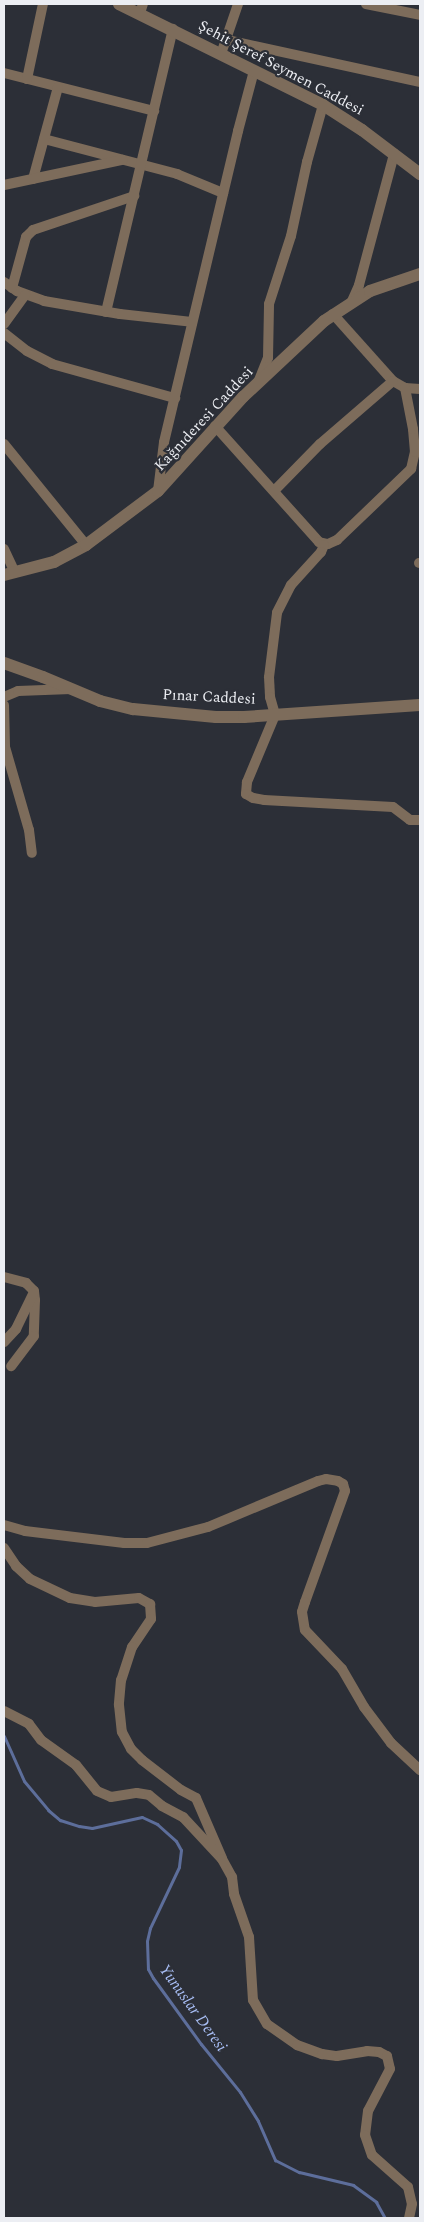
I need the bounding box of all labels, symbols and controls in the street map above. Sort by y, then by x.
street label: Şehit Şeref Seymen Caddesi [195,17,367,119]
street label: Kağnıderesi Caddesi [151,363,257,475]
street label: Pınar Caddesi [162,686,256,708]
water label: Yunuslar Deresi [155,1960,231,2056]

